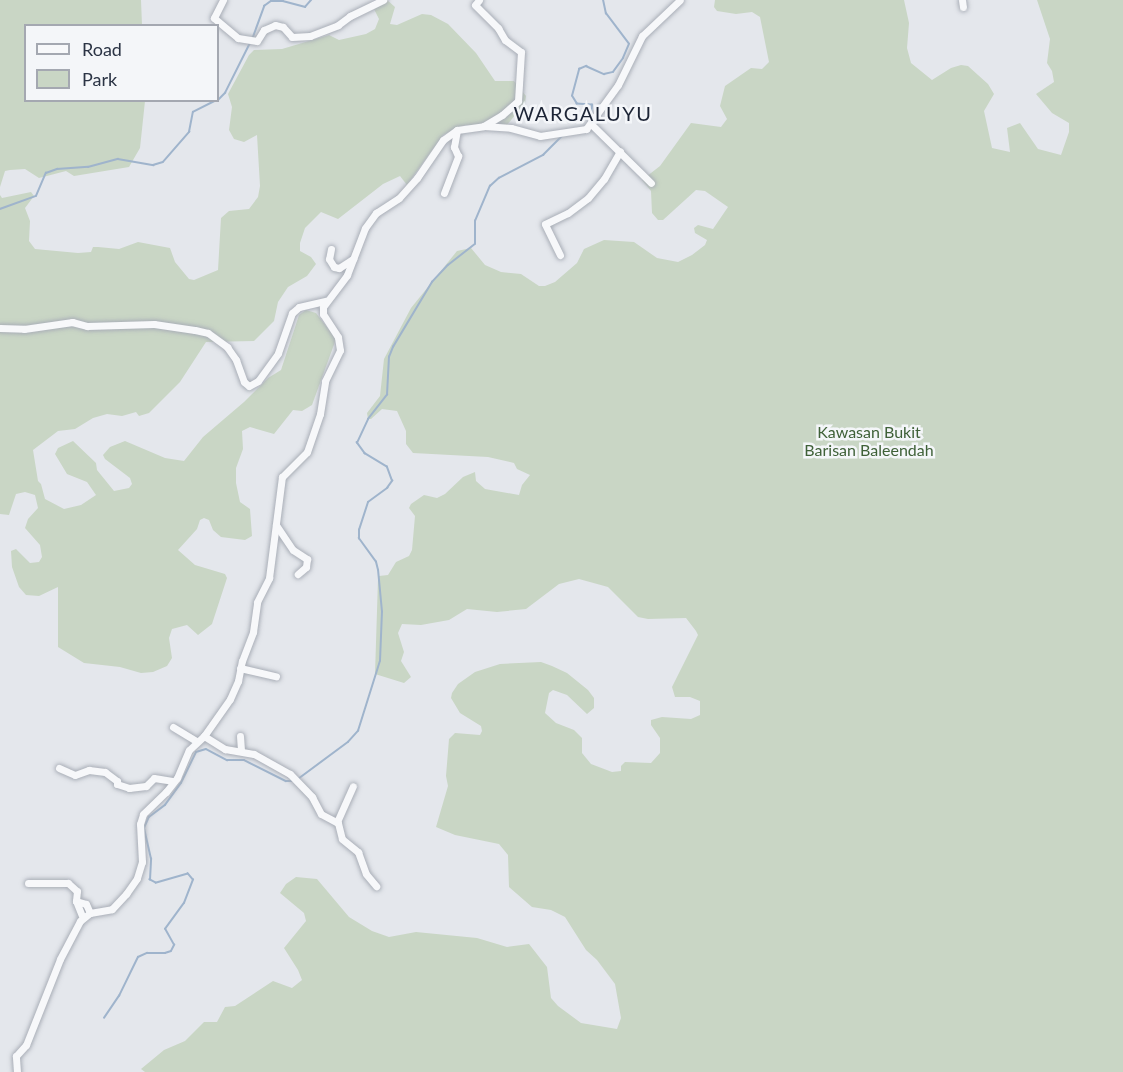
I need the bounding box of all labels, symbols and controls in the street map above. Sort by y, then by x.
legend [24,24,219,102]
text: Road [82,38,122,60]
text: Park [82,68,117,90]
district label: WARGALUYU [514,101,652,125]
park label: Kawasan Bukit Barisan Baleendah [804,422,934,460]

